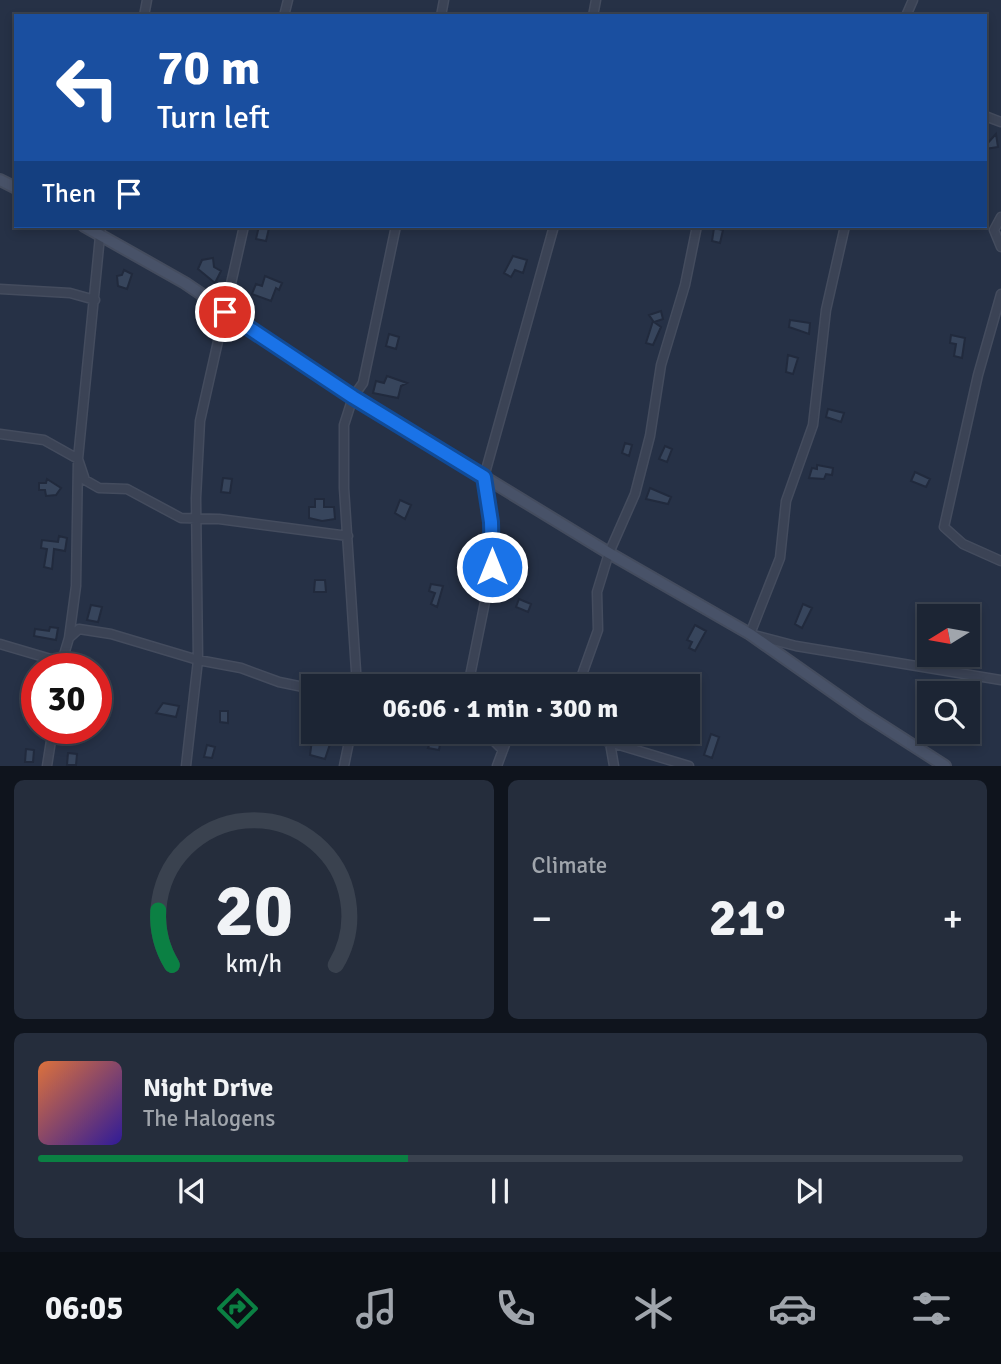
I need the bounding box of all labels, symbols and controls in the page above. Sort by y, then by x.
text: 70 m [157,38,260,98]
icon: left [42,42,133,133]
text: Turn left [157,98,270,137]
icon: arrive [110,175,148,213]
text: Then [42,178,96,210]
pin [195,282,255,342]
icon: arrive [206,293,244,331]
position arrow [455,530,529,604]
north arrow [917,604,980,667]
map controls [917,604,980,744]
speed limit sign: 30 [21,653,112,744]
button: search [917,681,980,744]
text: 06:06 · 1 min · 300 m [383,693,618,725]
text: Climate [532,851,607,880]
text: 20 [214,868,293,957]
text: 21° [709,886,786,950]
text: − [532,895,552,942]
text: + [942,895,963,942]
text: km/h [225,948,282,979]
text: Night Drive [143,1072,273,1104]
text: The Halogens [143,1104,275,1133]
icon: previous [173,1172,211,1210]
icon: pause [481,1172,519,1210]
icon: next [790,1172,828,1210]
icon: directions [213,1284,262,1333]
icon: music [352,1284,401,1333]
icon: phone [491,1284,540,1333]
icon: climate [629,1284,678,1333]
icon: car [768,1284,817,1333]
icon: filters [907,1284,956,1333]
text: 06:05 [45,1289,123,1328]

